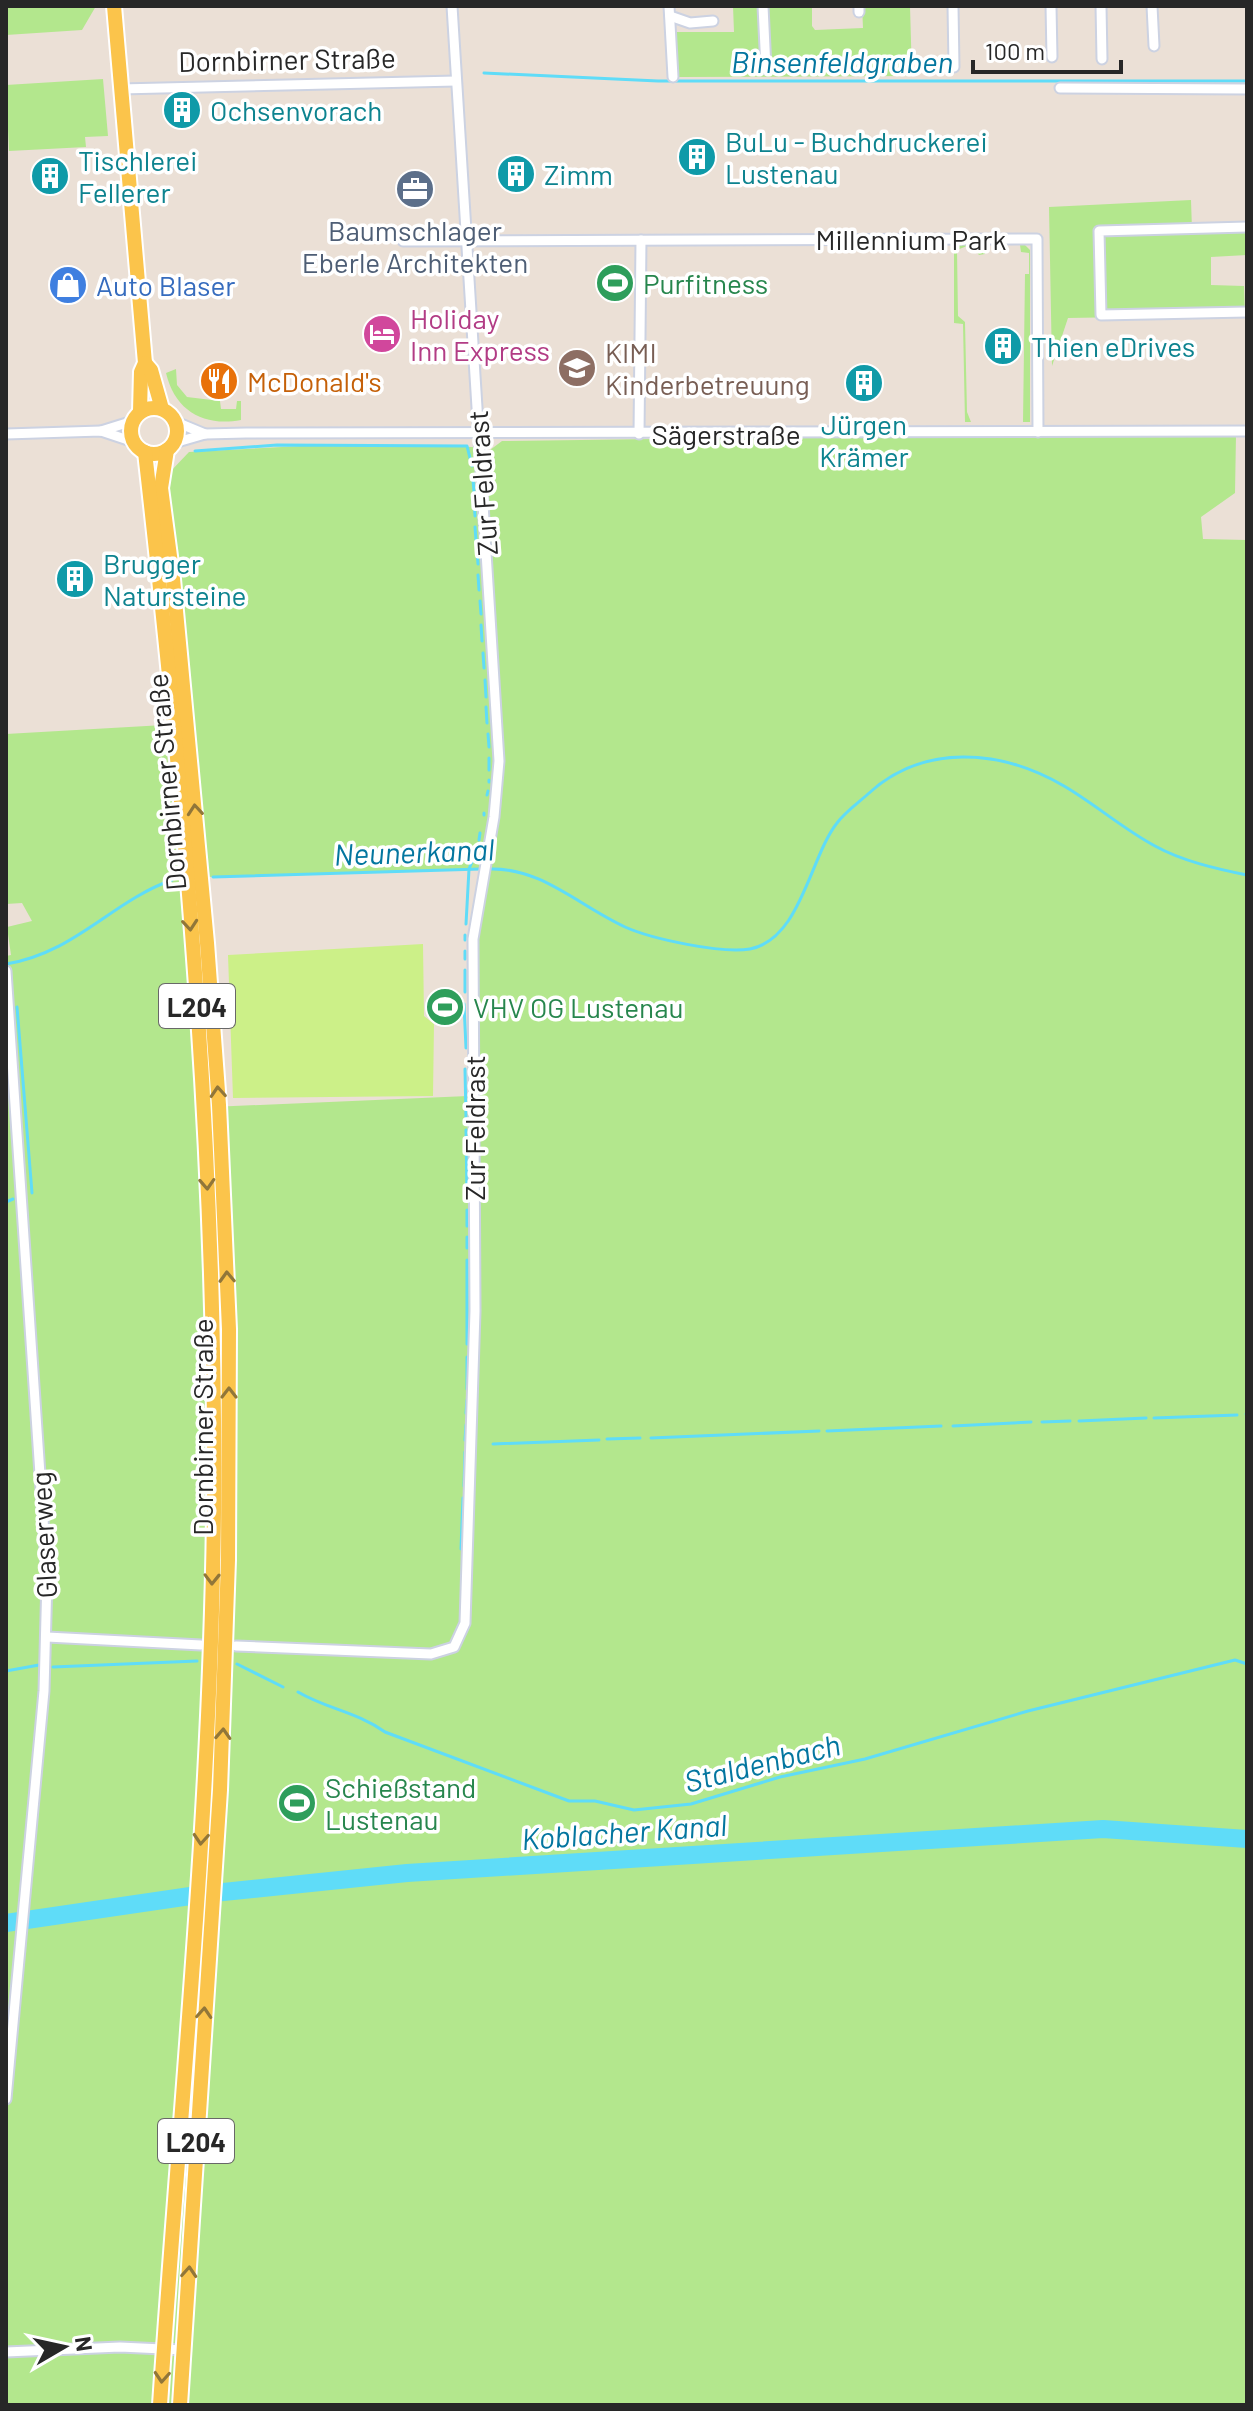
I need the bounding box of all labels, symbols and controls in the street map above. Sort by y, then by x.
scale bar [973,24,1121,74]
text: 100 m [985,36,1045,65]
street label: Dornbirner Straße [178,40,396,78]
water label: Binsenfeldgraben [731,43,953,79]
building icon: Ochsenvorach [161,89,203,131]
place label: Ochsenvorach [210,93,382,127]
place label: BuLu - Buchdruckerei Lustenau [725,124,988,190]
building icon: BuLu - Buchdruckerei Lustenau [676,136,718,178]
place label: Tischlerei Fellerer [78,143,197,209]
building icon: Zimm [495,153,537,195]
building icon: Tischlerei Fellerer [29,155,71,197]
place label: Zimm [544,157,613,191]
office icon: Baumschlager Eberle Architekten [394,168,436,210]
place label: Baumschlager Eberle Architekten [302,213,528,279]
street label: Millennium Park [815,222,1007,256]
sports icon: Purfitness [594,262,636,304]
shop icon: Auto Blaser [47,264,89,306]
place label: Purfitness [643,266,768,300]
place label: Auto Blaser [96,268,236,302]
place label: Holiday Inn Express [410,301,550,367]
hotel icon: Holiday Inn Express [361,313,403,355]
building icon: Thien eDrives [982,325,1024,367]
place label: Thien eDrives [1031,329,1195,363]
place label: KIMI Kinderbetreuung [605,335,810,401]
school or university icon: KIMI Kinderbetreuung [556,347,598,389]
restaurant icon: McDonald's [198,360,240,402]
building icon: Jürgen Krämer [843,362,885,404]
place label: McDonald's [247,364,382,398]
place label: Jürgen Krämer [819,407,909,473]
street label: Zur Feldrast [460,409,504,557]
street label: Sägerstraße [651,417,801,451]
place label: Brugger Natursteine [103,546,247,612]
building icon: Brugger Natursteine [54,558,96,600]
street label: Dornbirner Straße [140,672,192,892]
one-way arrow [187,803,204,816]
water label: Neunerkanal [333,830,495,872]
one-way arrow [181,919,198,932]
road number: L204 [159,984,235,1028]
sports icon: VHV OG Lustenau [424,986,466,1028]
place label: VHV OG Lustenau [473,990,684,1024]
street label: Zur Feldrast [457,1055,491,1201]
one-way arrow [210,1085,227,1098]
one-way arrow [199,1178,216,1191]
one-way arrow [218,1270,235,1283]
street label: Dornbirner Straße [185,1318,219,1536]
one-way arrow [220,1386,238,1399]
street label: Glaserweg [23,1471,63,1599]
one-way arrow [204,1573,221,1586]
water label: Staldenbach [680,1725,844,1799]
one-way arrow [214,1727,231,1740]
place label: Schießstand Lustenau [325,1770,476,1836]
sports icon: Schießstand Lustenau [276,1782,318,1824]
water label: Koblacher Kanal [520,1806,728,1856]
one-way arrow [193,1833,210,1846]
one-way arrow [195,2006,212,2019]
road number: L204 [158,2119,234,2163]
one-way arrow [181,2265,198,2278]
north arrow [24,2307,104,2387]
text: N [71,2334,99,2353]
one-way arrow [154,2371,171,2384]

